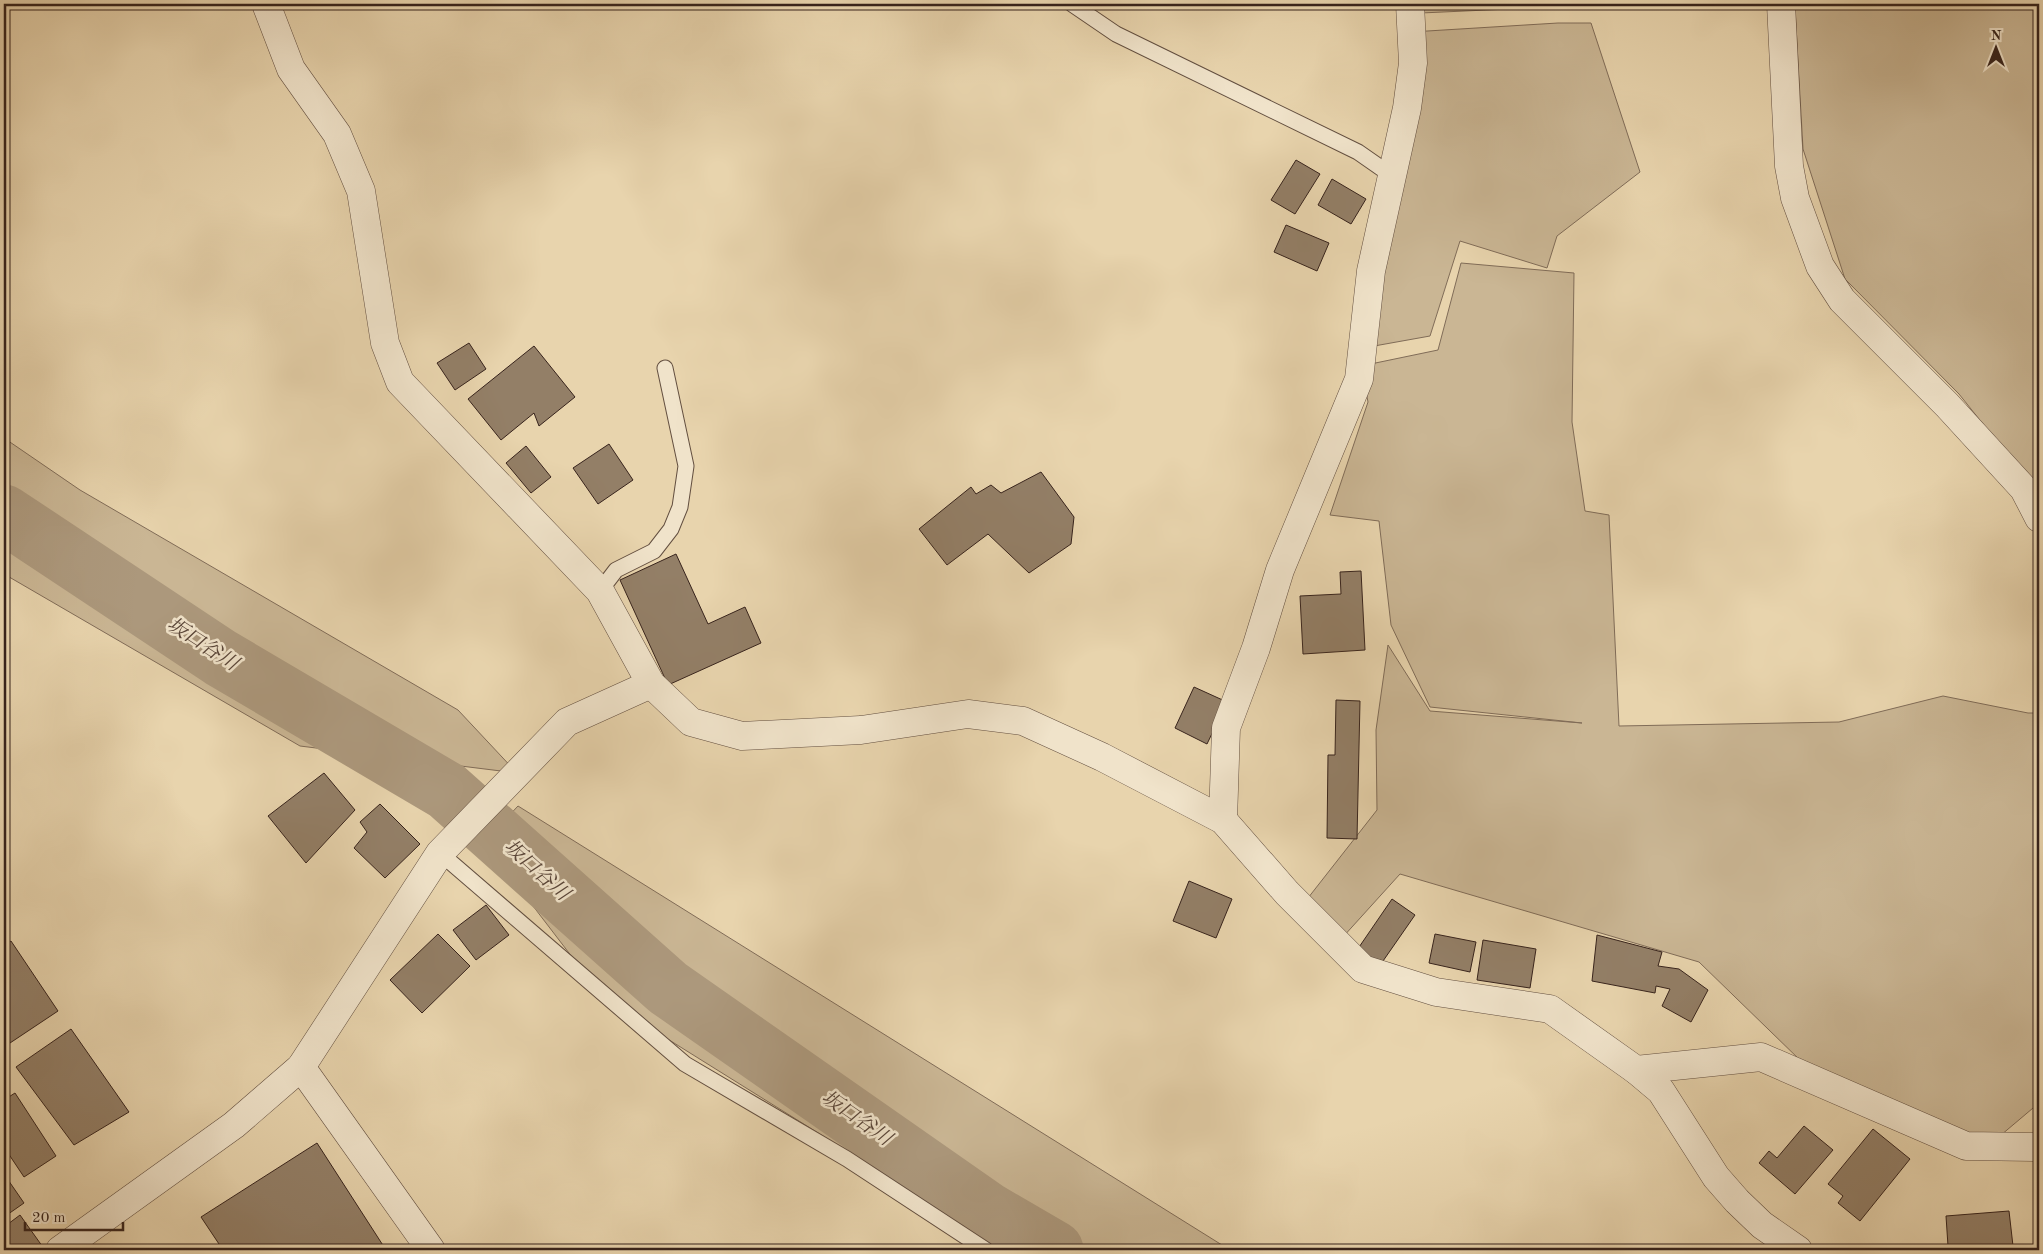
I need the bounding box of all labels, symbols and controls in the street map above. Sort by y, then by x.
north arrow [1970,22,2020,72]
text: N [1991,29,2002,43]
water label: 坂口谷川 [163,613,244,676]
water label: 坂口谷川 [500,835,575,907]
water label: 坂口谷川 [817,1086,897,1151]
scale bar [25,1199,122,1231]
text: 20 m [32,1211,66,1226]

